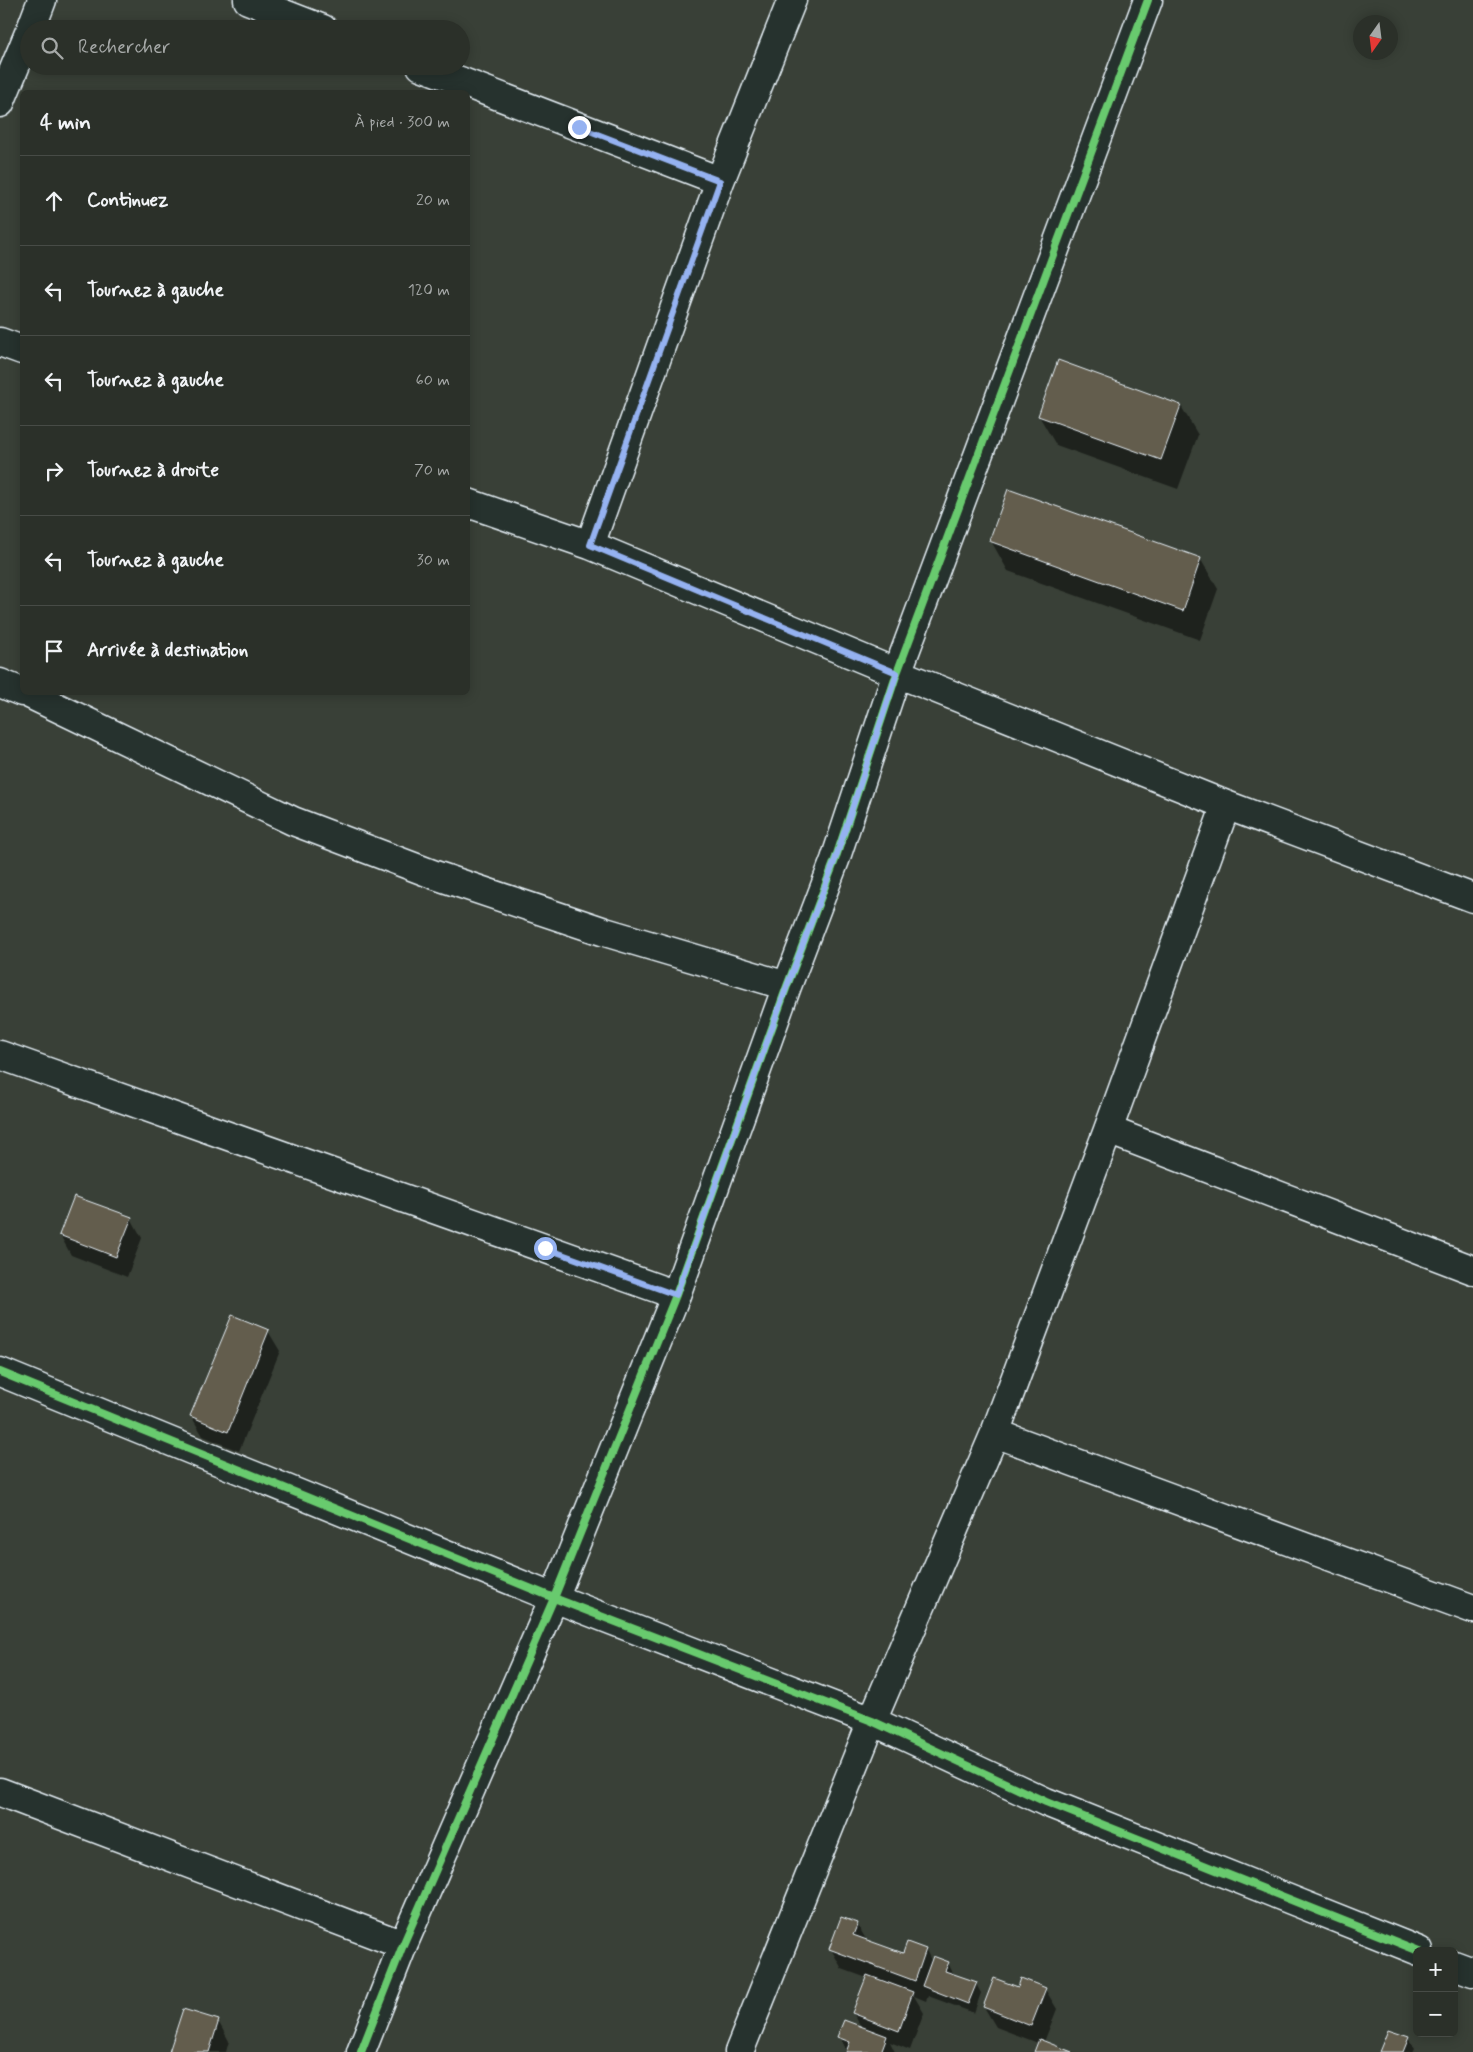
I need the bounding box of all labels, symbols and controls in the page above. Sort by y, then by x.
north arrow [1353,15,1398,60]
search box [20,20,470,75]
icon: search [38,34,66,62]
text: Rechercher [78,35,170,60]
text: 4 min [40,109,91,137]
text: À pied · 300 m [355,112,450,133]
route end [568,116,591,139]
icon: ahead [40,187,68,215]
text: Continuez [87,188,168,213]
text: 20 m [416,190,450,211]
icon: left [40,277,68,305]
text: Tournez à gauche [87,278,224,303]
text: 120 m [408,280,450,301]
icon: left [40,367,68,395]
text: Tournez à gauche [87,368,224,393]
text: 60 m [416,370,450,391]
icon: right [40,457,68,485]
text: Tournez à droite [87,458,219,483]
text: 70 m [414,460,450,481]
icon: left [40,547,68,575]
text: Tournez à gauche [87,548,224,573]
text: 30 m [417,550,450,571]
icon: arrive [40,637,68,665]
text: Arrivée à destination [87,638,248,663]
route start [534,1237,557,1260]
map controls [1413,1947,1458,2037]
button: + [1413,1947,1458,1992]
button: − [1413,1992,1458,2037]

